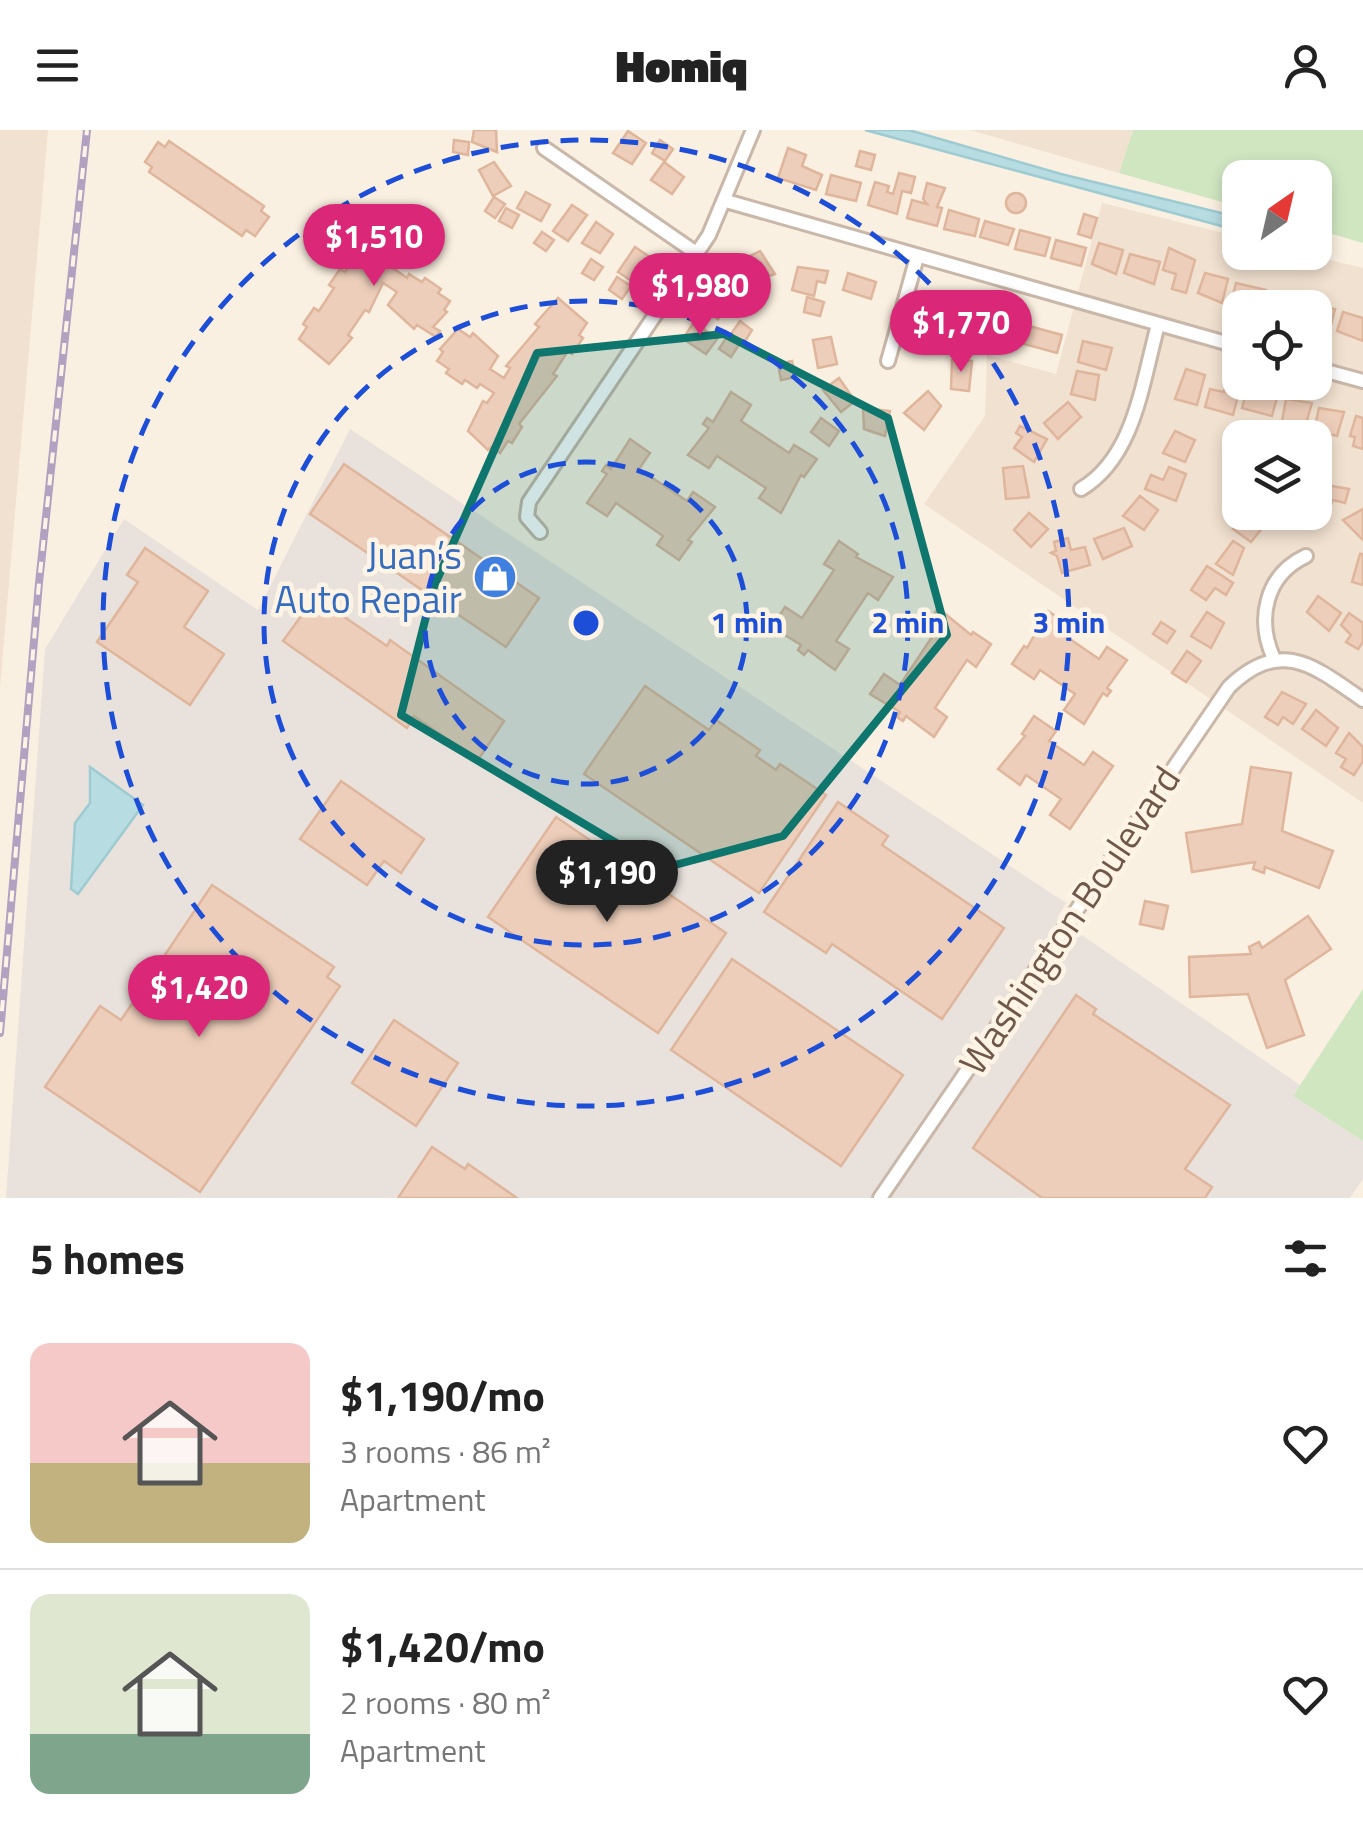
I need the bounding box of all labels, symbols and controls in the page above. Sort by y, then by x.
text: Homiq [616,31,747,99]
icon: menu [30,38,85,93]
icon: person [1278,38,1333,93]
north arrow [1222,160,1332,270]
map controls [1222,160,1332,530]
pin: $1,510 [293,204,455,289]
text: $1,510 [325,212,423,260]
pin: $1,980 [619,253,781,338]
text: $1,980 [651,261,749,309]
pin: $1,770 [880,290,1042,375]
button: locate [1222,290,1332,400]
text: $1,770 [912,298,1010,346]
button: layers [1222,420,1332,530]
place label: Juan’s Auto Repair [275,526,462,628]
shop icon: Juan’s Auto Repair [472,554,518,600]
text: 1 min [711,599,783,645]
text: 2 min [872,599,944,645]
text: 3 min [1033,599,1105,645]
centre of rings [568,605,604,641]
street label: Washington Boulevard [944,754,1194,1086]
pin: $1,190 [526,840,688,925]
text: $1,190 [558,848,656,896]
pin: $1,420 [118,955,280,1040]
text: $1,420 [150,963,248,1011]
text: 5 homes [30,1226,185,1290]
icon: filters [1278,1231,1333,1286]
text: $1,190/mo [340,1363,545,1427]
icon: home [110,1383,230,1503]
icon: heart [1278,1416,1333,1471]
text: 3 rooms · 86 m² [340,1427,551,1475]
text: Apartment [340,1475,486,1523]
text: $1,420/mo [340,1614,545,1678]
icon: home [110,1634,230,1754]
icon: heart [1278,1667,1333,1722]
text: 2 rooms · 80 m² [340,1678,551,1726]
text: Apartment [340,1726,486,1774]

